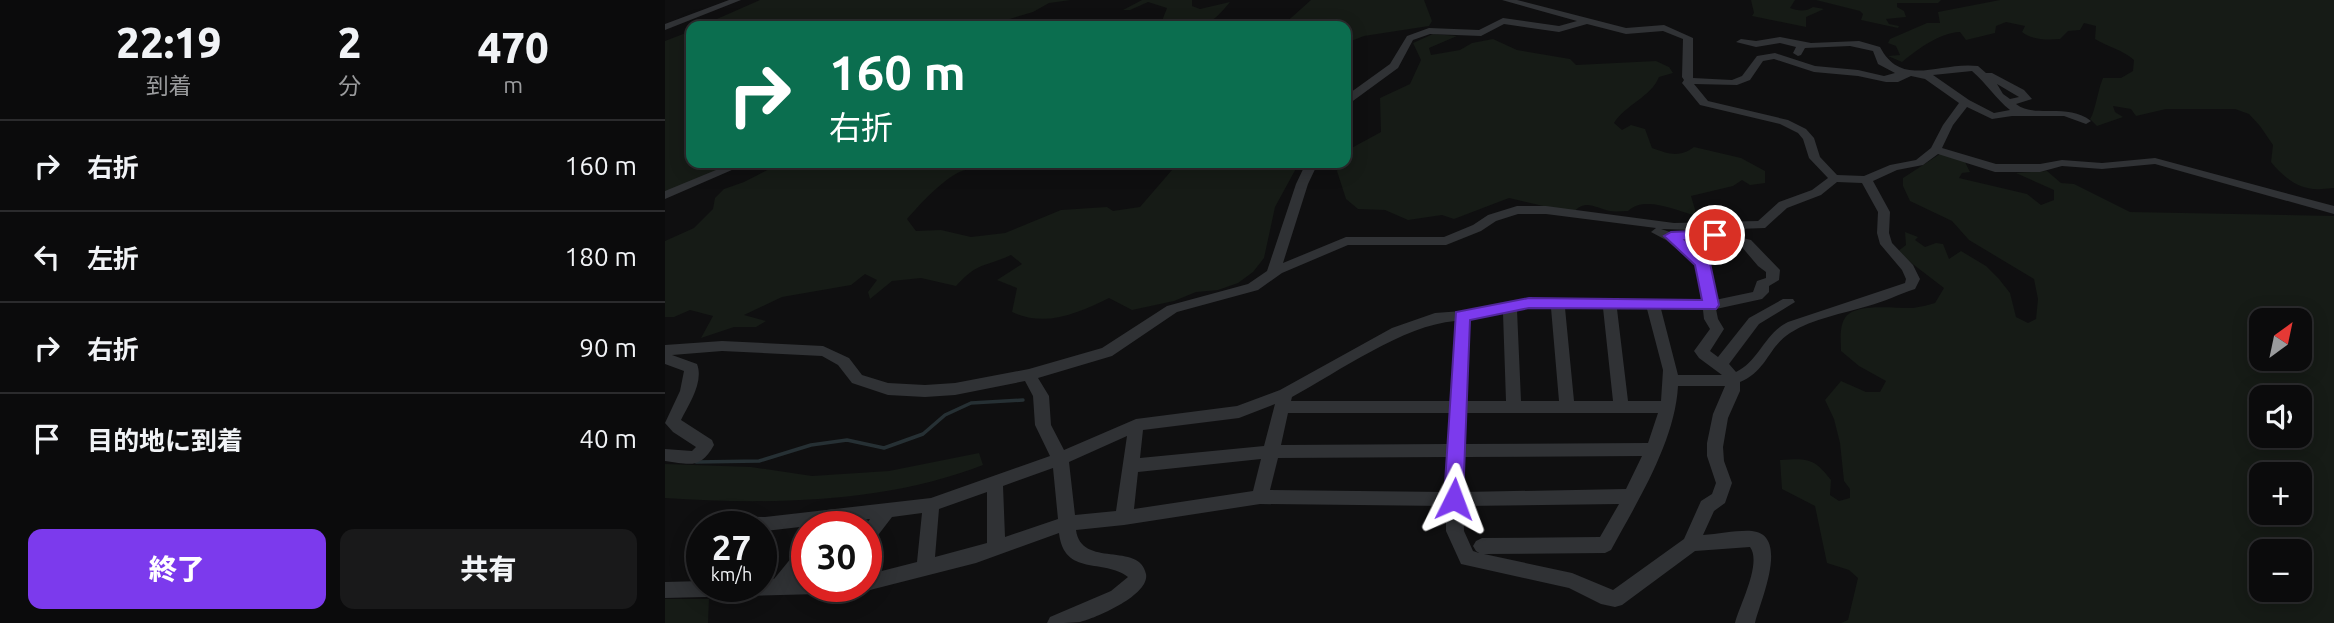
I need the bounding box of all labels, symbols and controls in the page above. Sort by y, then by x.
text: 22:19 [116,19,221,66]
text: 2 [338,19,361,66]
text: 470 [478,24,549,71]
text: 160 m [829,44,966,99]
icon: right [714,49,805,140]
text: m [503,72,523,97]
text: 到着 [146,73,192,98]
text: 分 [338,73,361,98]
text: 右折 [829,109,893,145]
icon: right [28,147,66,185]
text: 160 m [565,151,637,180]
text: 右折 [87,153,139,182]
pin [1685,205,1745,265]
icon: arrive [1696,216,1734,254]
icon: left [28,238,66,276]
text: 180 m [565,242,637,271]
text: 左折 [87,244,139,273]
north arrow [2249,308,2312,371]
map controls [2249,308,2312,602]
icon: right [28,329,66,367]
text: 90 m [579,333,637,362]
text: 右折 [87,335,139,364]
button: sound [2249,385,2312,448]
icon: arrive [28,420,66,458]
text: 40 m [579,424,637,453]
text: 目的地に到着 [87,426,243,455]
position arrow [1417,462,1491,536]
button: + [2249,462,2312,525]
speed limit sign: 30 [791,511,882,602]
text: 27 [712,527,751,567]
button: 終了 [28,529,326,609]
button: 共有 [340,529,637,609]
button: − [2249,539,2312,602]
text: km/h [711,564,752,584]

